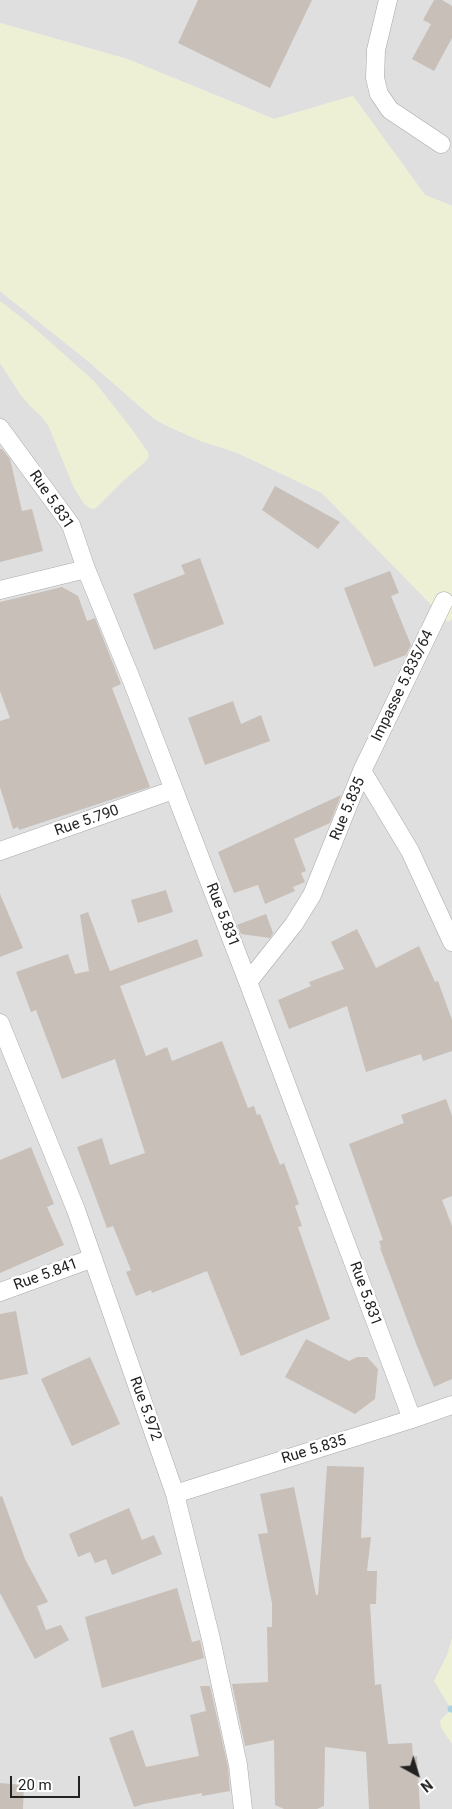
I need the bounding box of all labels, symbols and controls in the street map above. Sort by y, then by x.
street label: Rue 5.831 [25,467,77,533]
street label: Impasse 5.835/64 [368,627,438,745]
street label: Rue 5.835 [327,775,369,843]
street label: Rue 5.790 [52,802,122,840]
street label: Rue 5.831 [202,881,242,949]
street label: Rue 5.841 [12,1255,80,1295]
street label: Rue 5.831 [345,1260,385,1328]
street label: Rue 5.972 [125,1375,165,1443]
street label: Rue 5.835 [279,1432,349,1468]
north arrow [392,1749,442,1799]
scale bar [12,1766,82,1798]
text: 20 m [18,1776,52,1794]
text: N [418,1776,435,1795]

